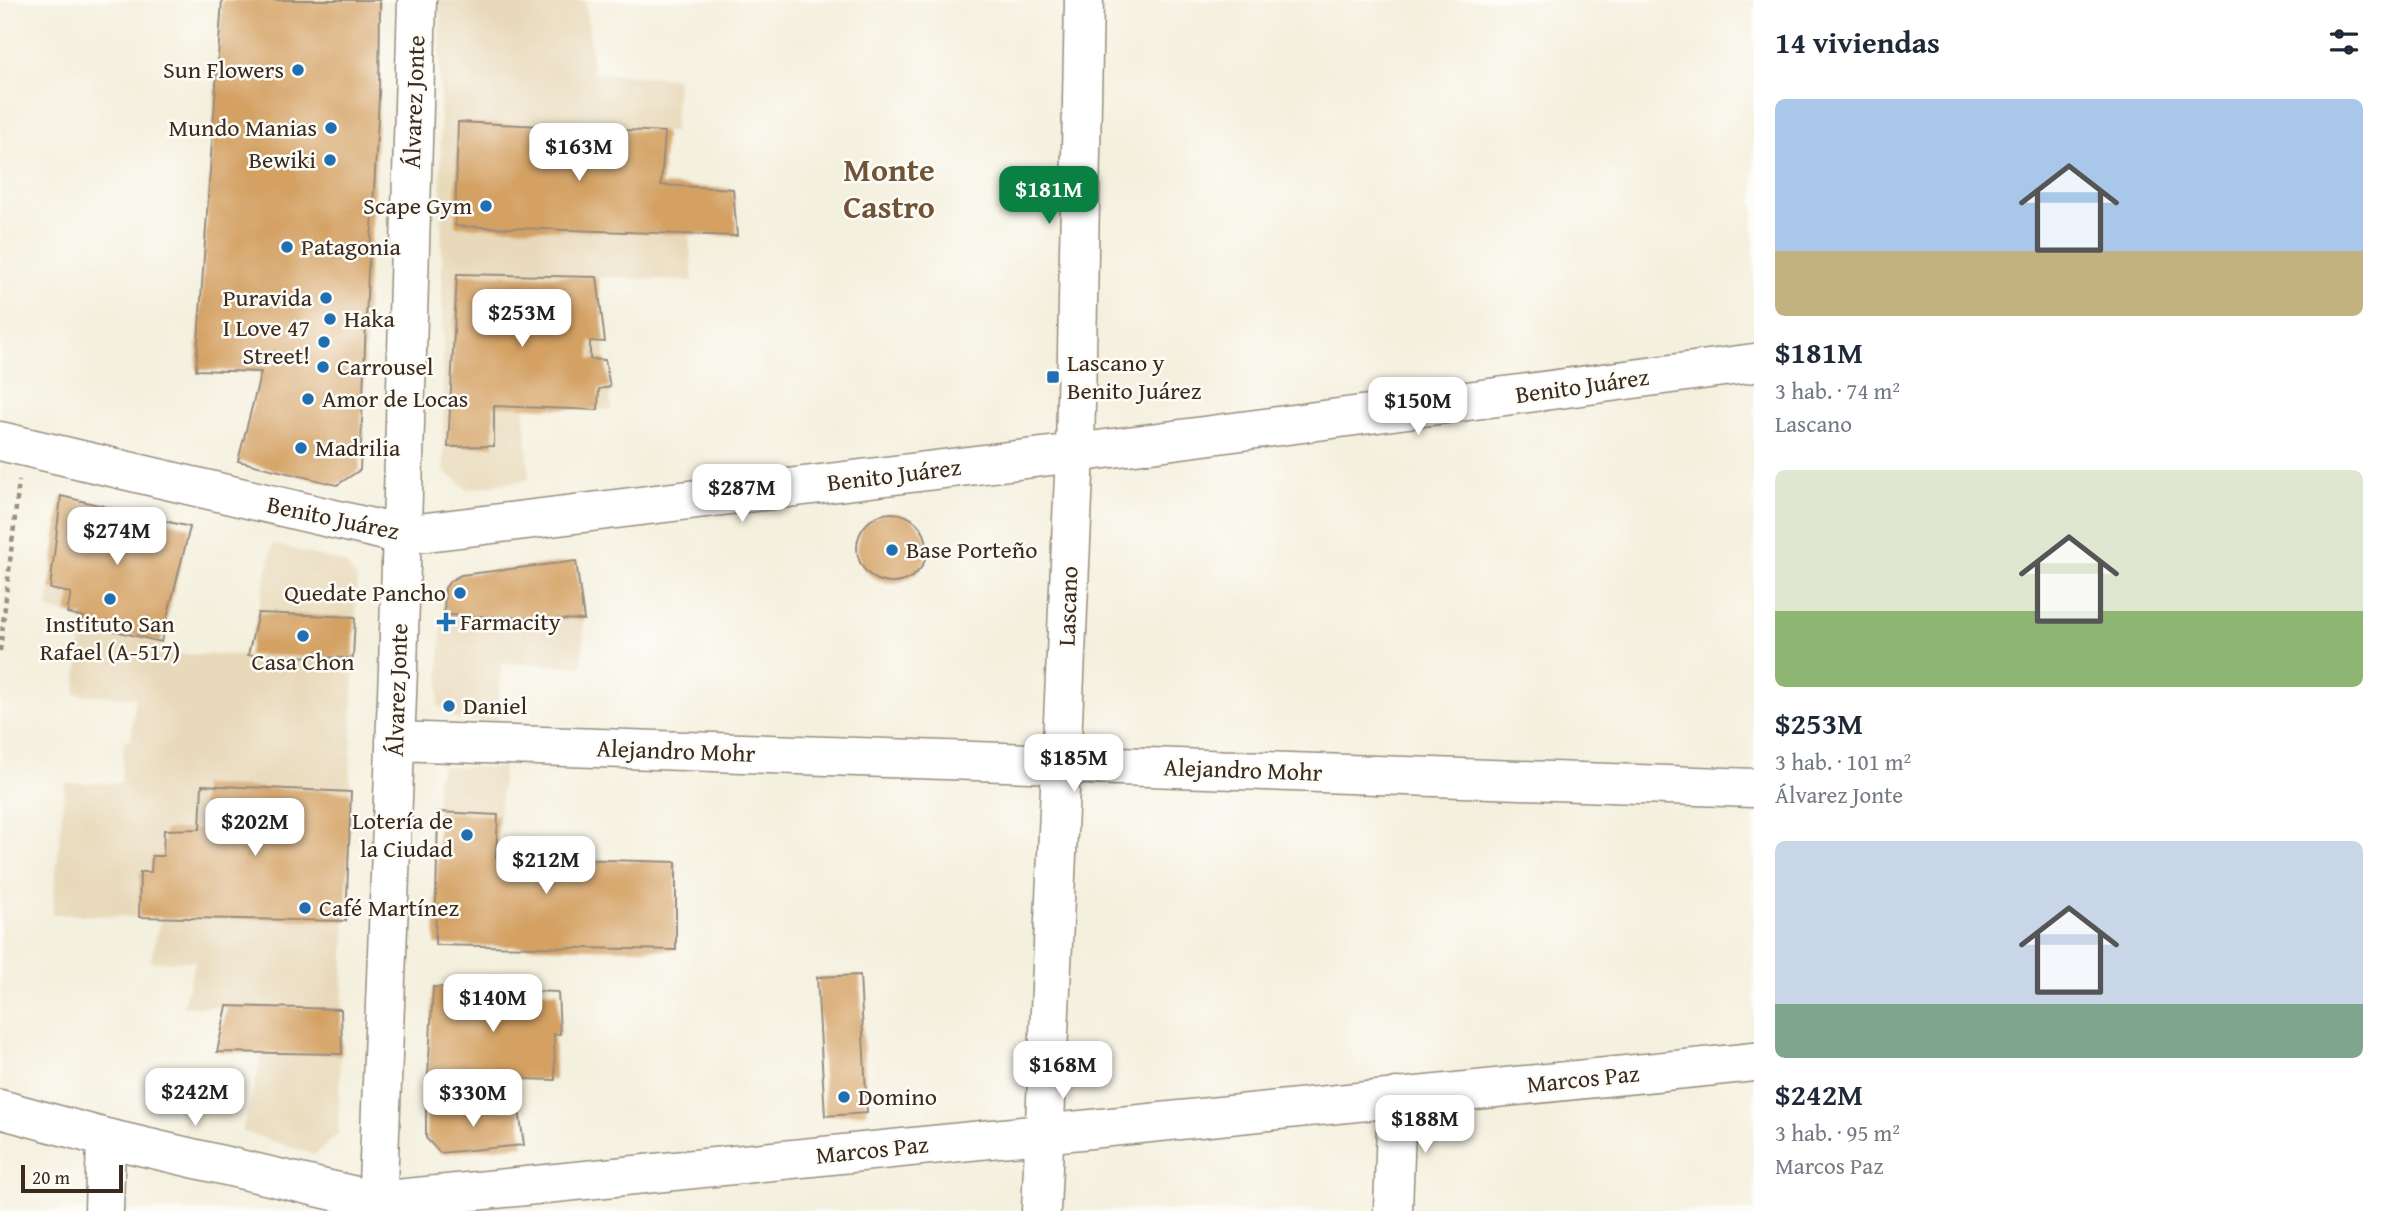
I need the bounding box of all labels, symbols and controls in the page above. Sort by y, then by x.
text: 14 viviendas [1775,20,1940,64]
icon: filters [2325,23,2363,61]
street label: Álvarez Jonte [394,35,433,169]
place label: Sun Flowers [163,52,284,87]
marker: Sun Flowers [290,62,306,78]
place label: Mundo Manias [168,110,317,145]
marker: Mundo Manias [323,120,339,136]
pin: $163M [530,124,628,183]
text: $163M [545,129,613,162]
place label: Bewiki [248,142,316,177]
icon: home [2006,145,2132,271]
district label: Monte Castro [843,146,935,230]
marker: Bewiki [322,152,338,168]
pin: $181M [1000,166,1098,226]
text: $181M [1015,172,1083,205]
place label: Scape Gym [363,188,472,223]
marker: Scape Gym [478,198,494,214]
place label: Patagonia [301,229,401,264]
marker: Patagonia [279,239,295,255]
place label: Puravida [223,280,313,315]
marker: Puravida [318,290,334,306]
pin: $253M [473,290,571,349]
text: $253M [488,295,556,328]
place label: Haka [344,301,395,336]
place label: I Love 47 Street! [223,310,310,373]
marker: Haka [322,311,338,327]
text: $181M [1775,330,1863,374]
marker: I Love 47 Street! [316,334,332,350]
place label: Lascano y Benito Juárez [1067,345,1201,408]
place label: Carrousel [337,349,434,384]
marker: Carrousel [315,359,331,375]
street label: Benito Juárez [1513,359,1651,412]
marker: Lascano y Benito Juárez [1045,369,1061,385]
text: 3 hab. · 74 m² [1775,374,1900,407]
pin: $150M [1369,378,1467,437]
place label: Amor de Locas [322,381,468,416]
text: $150M [1384,383,1452,416]
marker: Amor de Locas [300,391,316,407]
text: Lascano [1775,407,1852,440]
place label: Madrilia [315,430,401,465]
marker: Madrilia [293,440,309,456]
street label: Benito Juárez [825,449,963,500]
pin: $287M [693,464,791,524]
text: $287M [708,470,776,503]
street label: Benito Juárez [264,486,402,549]
pin: $274M [68,508,166,567]
text: $274M [83,513,151,546]
icon: home [2006,516,2132,642]
place label: Base Porteño [906,532,1038,567]
marker: Base Porteño [884,542,900,558]
street label: Lascano [1049,565,1086,647]
place label: Quedate Pancho [284,575,446,610]
marker: Quedate Pancho [452,585,468,601]
marker: Instituto San Rafael (A-517) [102,591,118,607]
place label: Farmacity [460,604,561,639]
place label: Instituto San Rafael (A-517) [40,606,180,669]
marker: Farmacity [438,614,454,630]
street label: Álvarez Jonte [377,623,416,757]
marker: Casa Chon [295,628,311,644]
place label: Casa Chon [252,644,355,679]
place label: Daniel [463,688,527,723]
marker: Daniel [441,698,457,714]
text: $253M [1775,701,1863,745]
street label: Alejandro Mohr [596,730,756,771]
pin: $185M [1025,734,1123,794]
text: $185M [1040,740,1108,773]
text: 3 hab. · 101 m² [1775,745,1911,778]
street label: Alejandro Mohr [1163,749,1323,790]
text: Álvarez Jonte [1775,778,1903,811]
pin: $202M [206,798,304,858]
place label: Lotería de la Ciudad [352,803,453,866]
text: $202M [221,804,289,837]
marker: Lotería de la Ciudad [459,827,475,843]
pin: $212M [497,836,595,896]
text: $212M [512,842,580,875]
icon: home [2006,887,2132,1013]
place label: Café Martínez [319,890,459,925]
marker: Café Martínez [297,900,313,916]
pin: $140M [444,974,542,1034]
text: $140M [459,980,527,1013]
pin: $168M [1014,1042,1112,1101]
text: $168M [1029,1047,1097,1080]
street label: Marcos Paz [1525,1055,1641,1102]
pin: $242M [146,1068,244,1128]
pin: $330M [424,1070,522,1129]
text: $242M [1775,1072,1863,1116]
text: $242M [161,1074,229,1107]
text: $330M [439,1075,507,1108]
place label: Domino [858,1079,937,1114]
marker: Domino [836,1089,852,1105]
pin: $188M [1376,1096,1474,1155]
text: $188M [1391,1101,1459,1134]
text: 3 hab. · 95 m² [1775,1116,1900,1149]
street label: Marcos Paz [814,1126,930,1173]
text: Marcos Paz [1775,1149,1883,1182]
scale bar [21,1162,122,1194]
text: 20 m [32,1163,70,1191]

